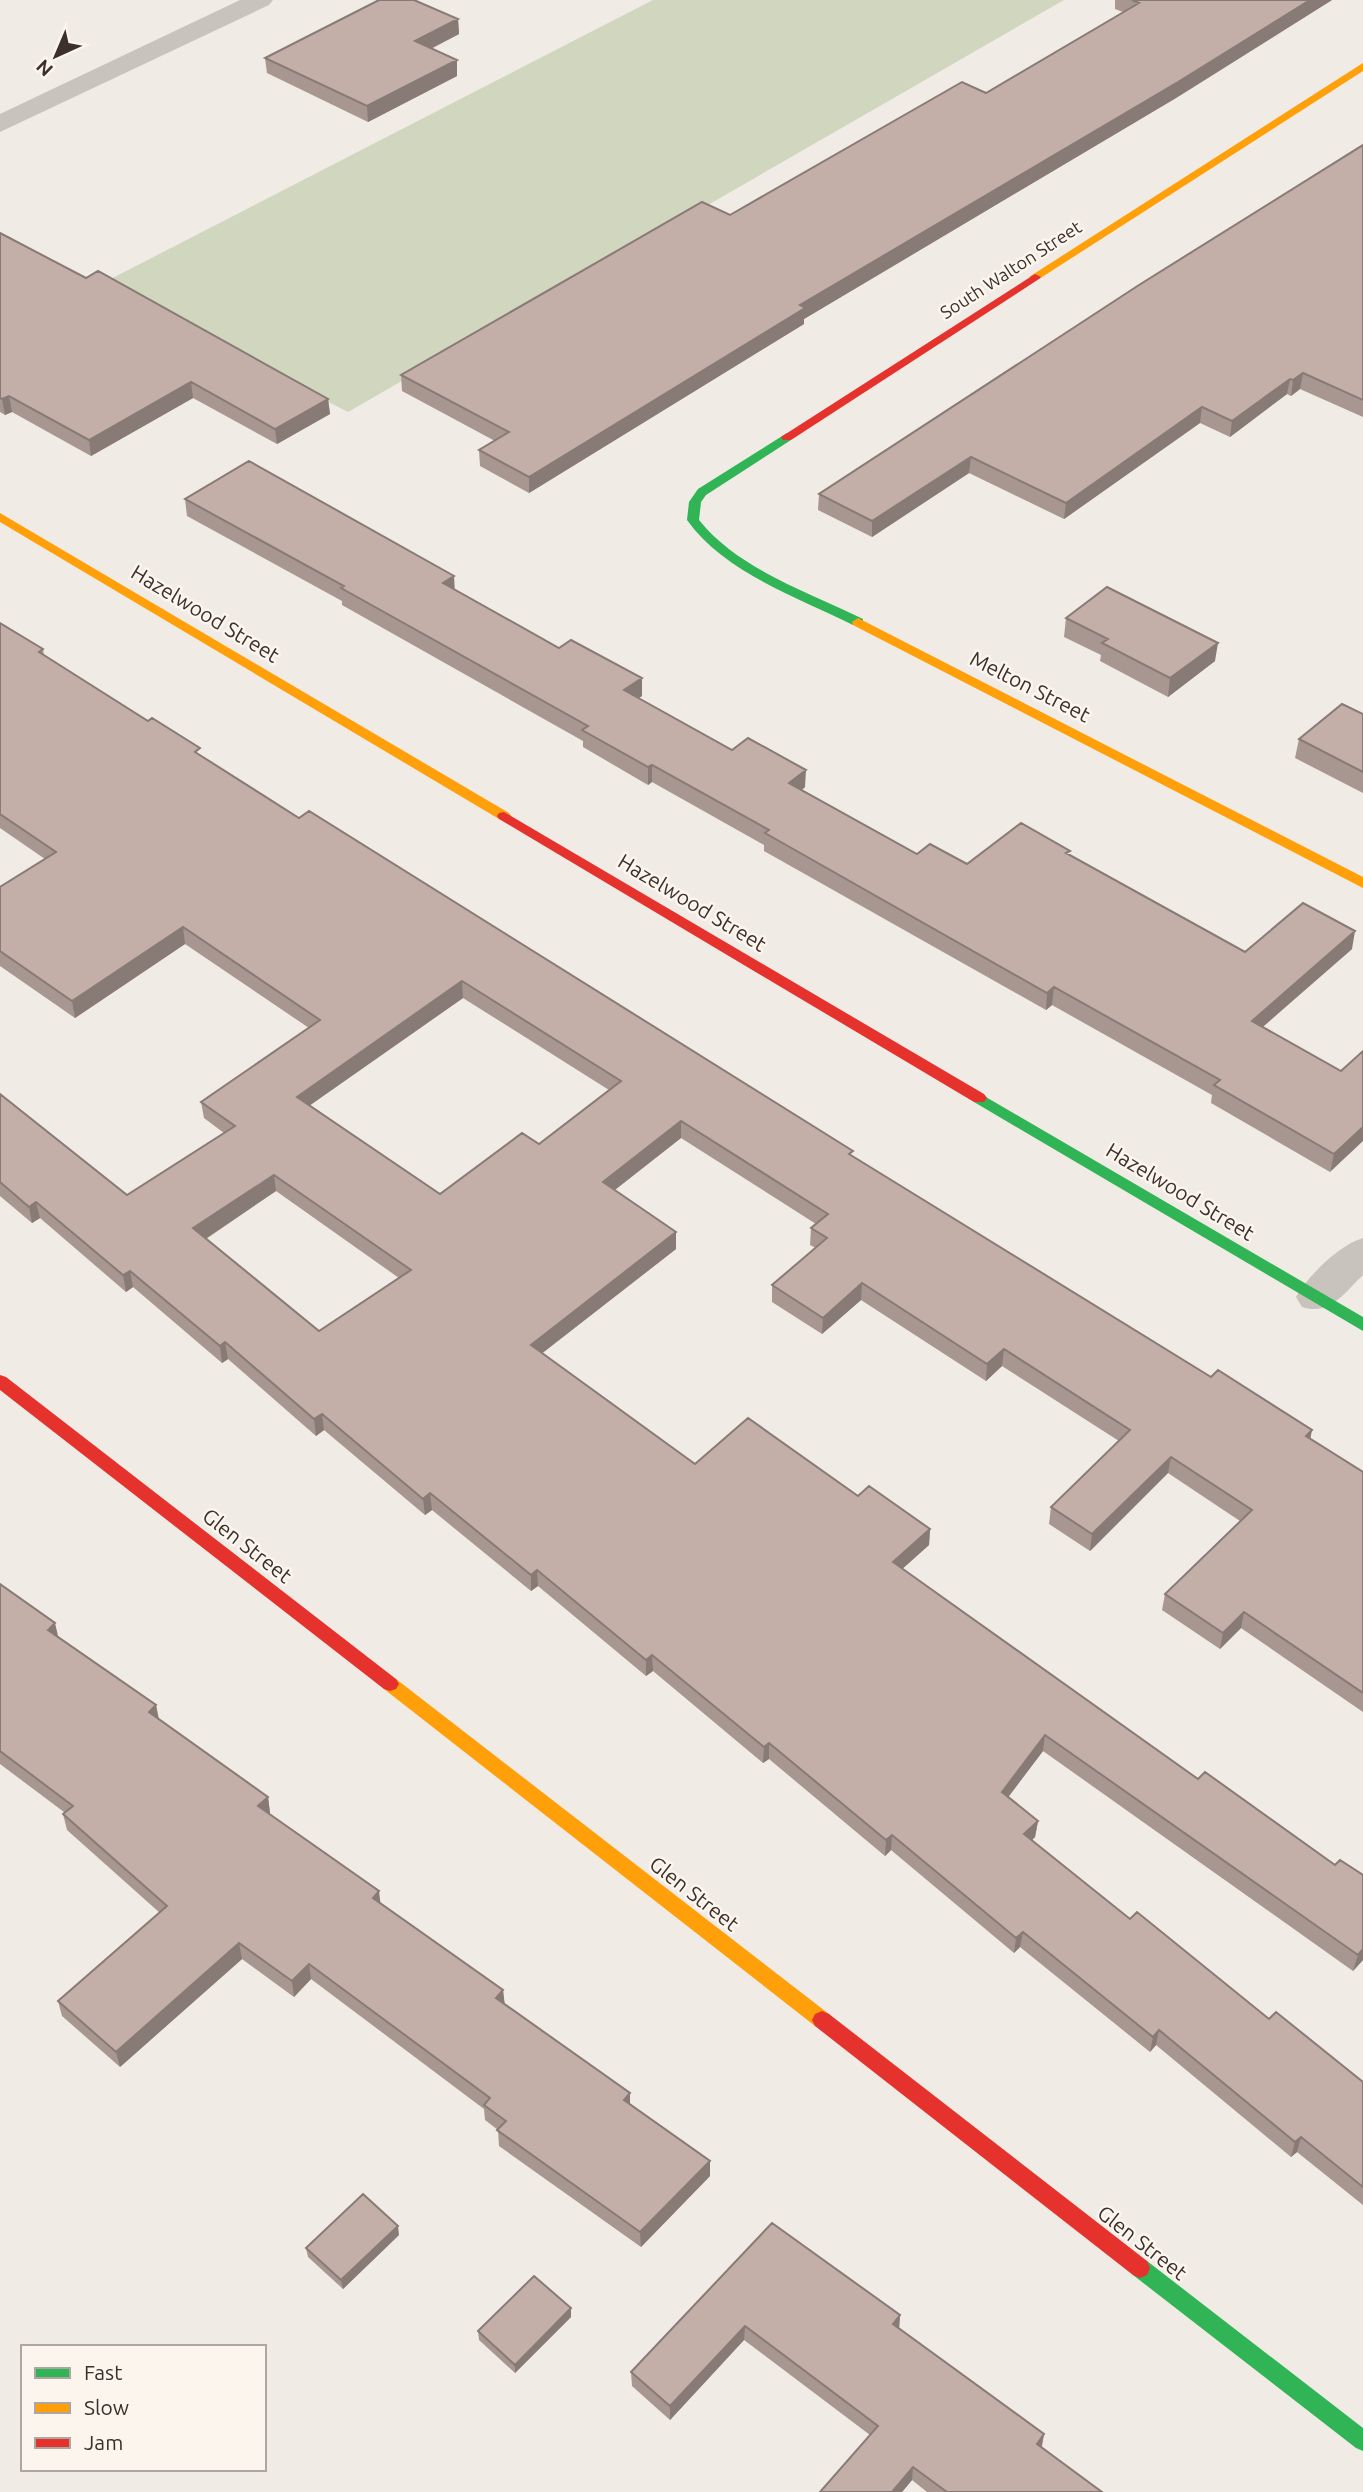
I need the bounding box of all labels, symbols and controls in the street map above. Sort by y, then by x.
north arrow [21,21,91,91]
text: N [31,55,57,81]
street label: South Walton Street [936,216,1085,322]
street label: Hazelwood Street [127,559,284,667]
street label: Melton Street [967,646,1094,727]
street label: Hazelwood Street [614,848,771,956]
street label: Hazelwood Street [1102,1137,1259,1245]
street label: Glen Street [198,1503,297,1587]
street label: Glen Street [645,1851,744,1935]
street label: Glen Street [1093,2200,1192,2284]
legend [21,2345,266,2471]
text: Fast [84,2360,122,2384]
text: Slow [84,2395,129,2419]
text: Jam [84,2430,123,2454]

